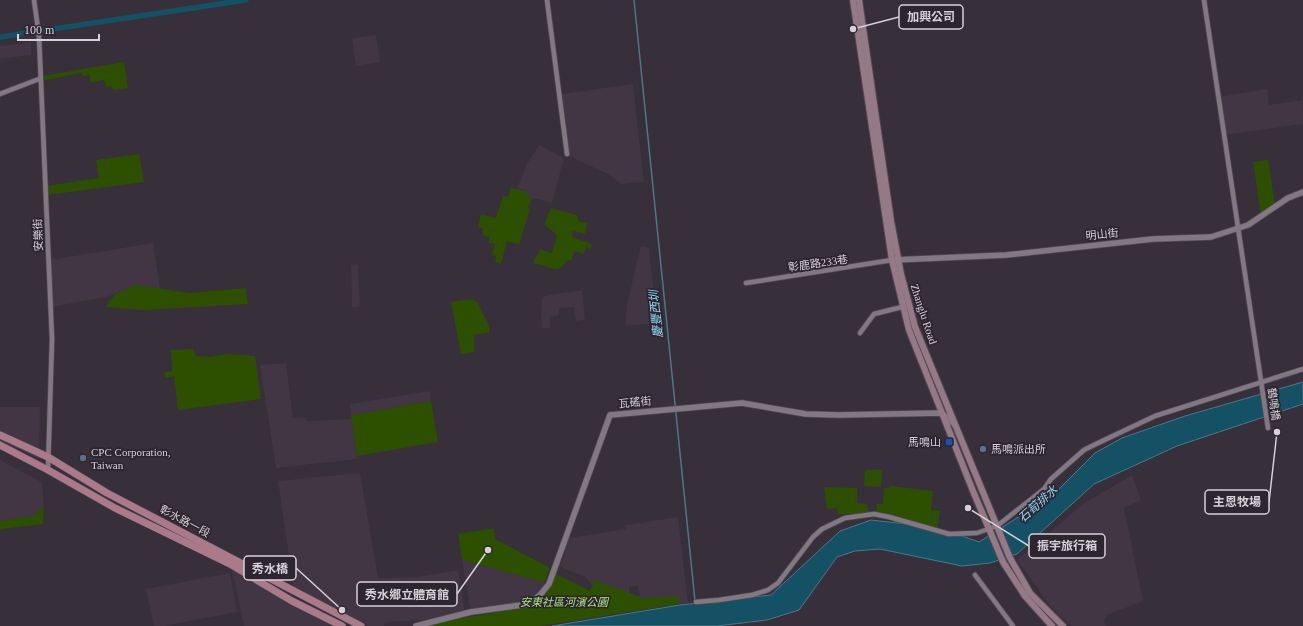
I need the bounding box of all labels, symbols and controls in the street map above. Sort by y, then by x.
callout: 加興公司 [899,5,963,29]
text: 加興公司 [907,10,955,24]
scale bar [18,16,99,42]
text: 100 m [24,23,55,37]
street label: 安樂街 [31,218,45,252]
street label: 明山街 [1085,226,1119,242]
street label: 彰鹿路233巷 [787,253,849,273]
street label: Zhanglu Road [909,282,940,346]
water label: 慶豐西圳 [646,287,665,339]
street label: 鶴鳴橋 [1266,387,1282,421]
street label: 瓦磘街 [618,394,652,410]
place label: 馬鳴山 [908,436,941,448]
marker: 馬鳴山 [944,437,954,447]
place label: 馬鳴派出所 [991,443,1046,455]
marker: 馬鳴派出所 [978,444,988,454]
place label: CPC Corporation, Taiwan [91,446,171,471]
marker: CPC Corporation, Taiwan [78,453,88,463]
water label: 石筍排水 [1015,482,1061,525]
callout: 主恩牧場 [1205,490,1269,514]
text: 主恩牧場 [1213,495,1261,509]
street label: 彰水路一段 [158,503,212,539]
callout: 振宇旅行箱 [1029,534,1105,558]
text: 振宇旅行箱 [1037,539,1097,553]
callout: 秀水橋 [244,556,296,580]
text: 秀水橋 [252,562,289,576]
callout: 秀水鄉立體育館 [357,582,457,606]
text: 秀水鄉立體育館 [365,588,449,602]
park label: 安東社區河濱公園 [520,596,610,608]

